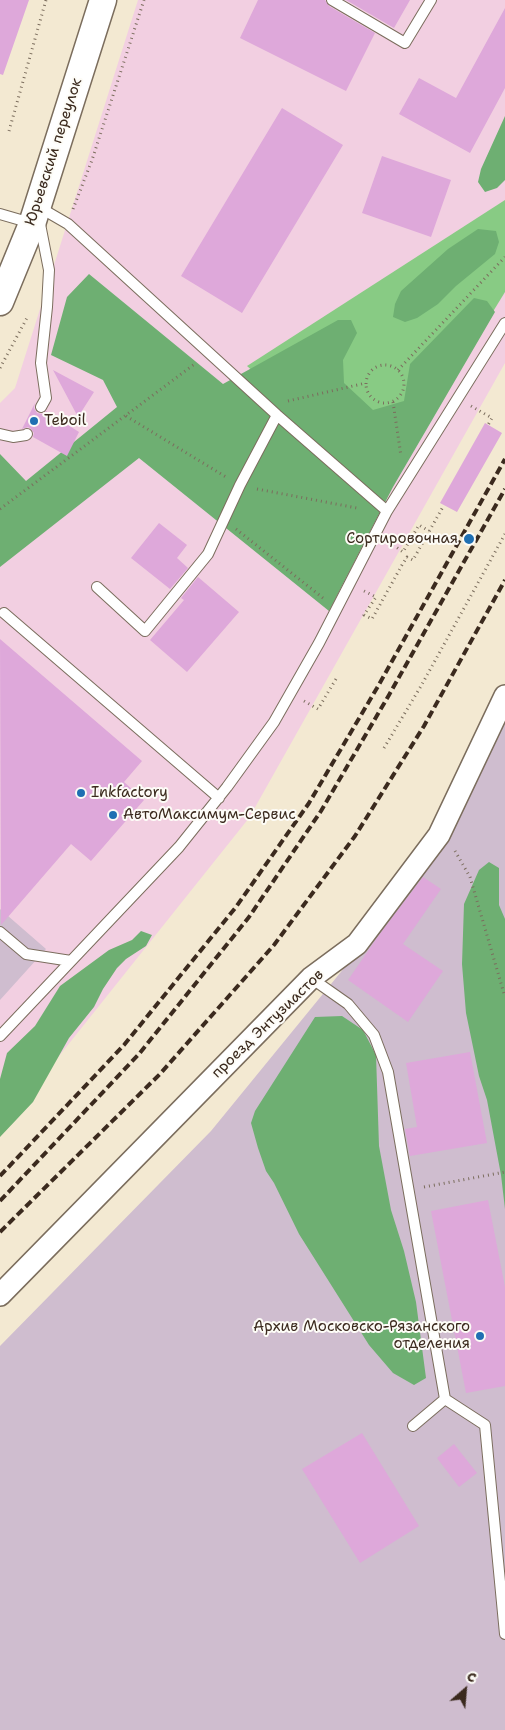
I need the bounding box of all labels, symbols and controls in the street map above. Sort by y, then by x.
street label: Юрьевский переулок [22,76,86,228]
place label: Teboil [44,412,86,430]
marker: Teboil [28,415,40,427]
place label: Сортировочная [346,530,458,548]
marker: Сортировочная [462,532,476,546]
place label: Inkfactory [91,784,168,802]
marker: Inkfactory [75,787,87,799]
place label: АвтоМаксимум-Сервиc [123,806,296,824]
marker: АвтоМаксимум-Сервиc [107,809,119,821]
street label: проезд Энтузиастов [208,966,328,1082]
place label: Архив Московско-Рязанского отделения [253,1318,470,1353]
marker: Архив Московско-Рязанского отделения [474,1330,486,1342]
north arrow [440,1665,490,1715]
text: С [464,1667,480,1687]

